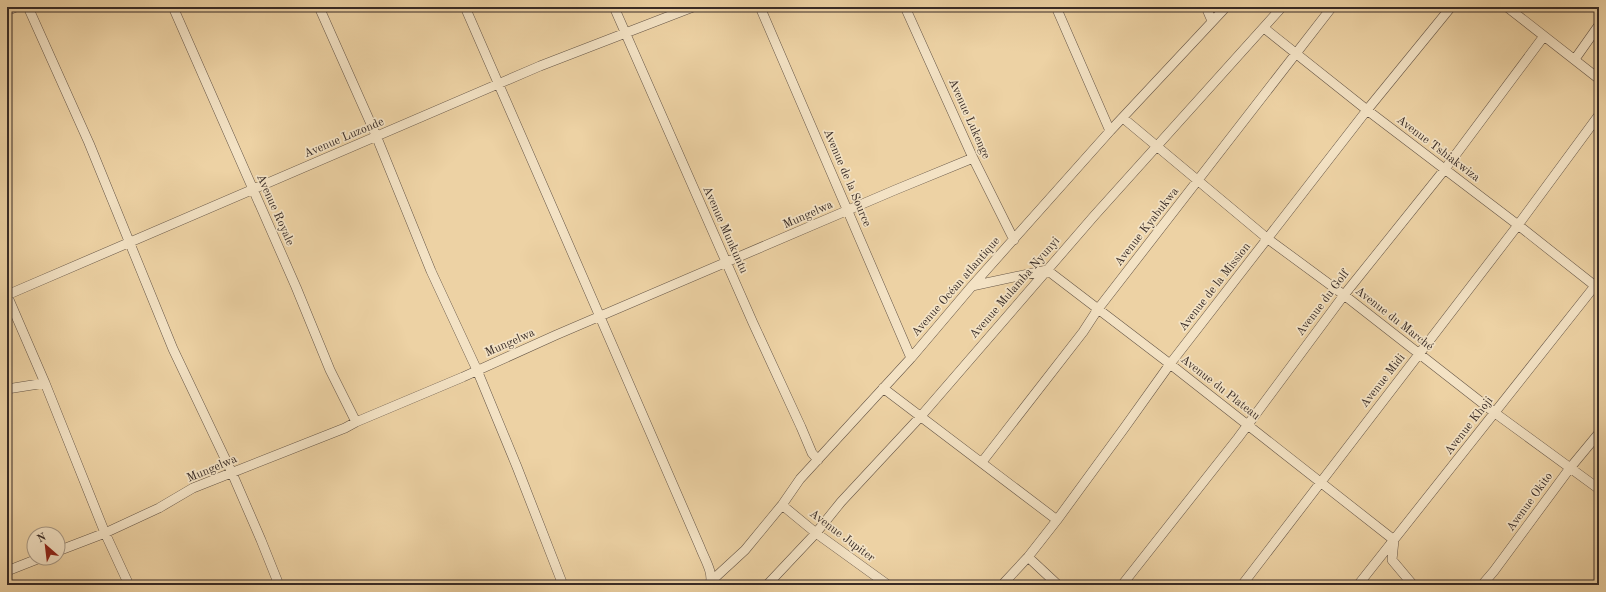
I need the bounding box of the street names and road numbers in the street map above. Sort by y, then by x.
street label: Avenue Lukenge [946,77,992,161]
street label: Avenue Tshiakwiza [1394,114,1482,184]
street label: Avenue Luzonde [302,116,386,160]
street label: Avenue de la Source [821,128,873,229]
street label: Avenue Royale [254,173,296,248]
street label: Avenue Munkuntu [700,185,750,276]
street label: Avenue Kyabukwa [1113,185,1181,269]
street label: Mungelwa [781,199,835,231]
street label: Avenue Océan atlantique [910,235,1003,339]
street label: Avenue Mulamba Nyunyi [968,235,1062,341]
street label: Avenue de la Mission [1177,240,1253,333]
street label: Avenue du Golf [1294,267,1352,338]
street label: Avenue du Marché [1353,285,1436,353]
street label: Mungelwa [483,327,537,359]
street label: Avenue Midi [1358,352,1408,410]
street label: Avenue du Plateau [1178,353,1262,423]
street label: Avenue Khoji [1443,395,1495,457]
street label: Mungelwa [185,453,239,485]
street label: Avenue Okito [1505,470,1555,534]
street label: Avenue Jupiter [807,508,877,564]

